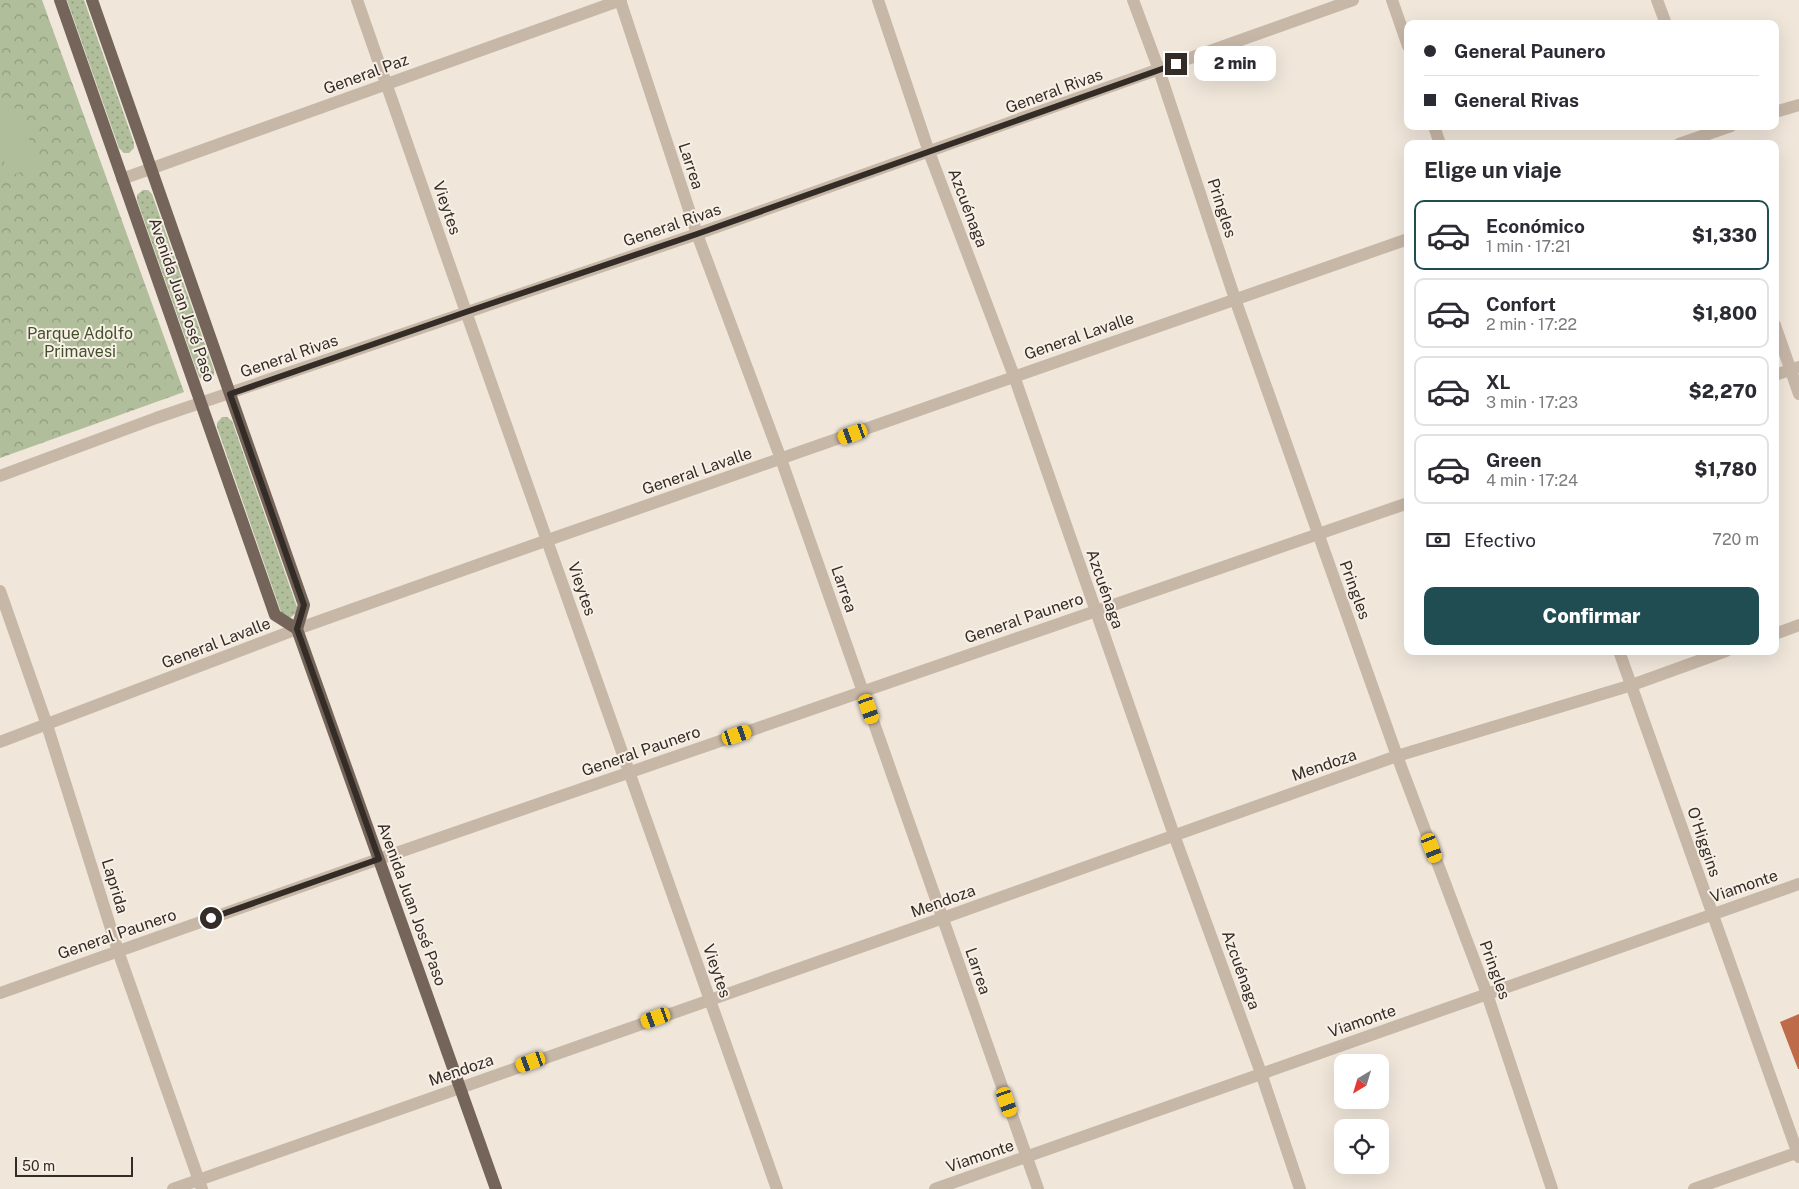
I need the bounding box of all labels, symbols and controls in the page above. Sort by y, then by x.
text: General Paunero [1454,40,1606,62]
callout: 2 min [1194,46,1276,82]
street label: General Paz [321,50,411,98]
route end [1165,53,1187,75]
text: 2 min [1214,54,1256,73]
street label: General Rivas [1003,65,1105,117]
text: General Rivas [1454,89,1579,111]
street label: Larrea [675,140,707,192]
text: Elige un viaje [1424,157,1562,183]
street label: Azcuénaga [944,166,992,250]
street label: Pringles [1204,176,1240,240]
street label: Vieytes [429,179,465,237]
street label: General Rivas [621,199,723,251]
icon: car [1426,213,1471,258]
street label: Avenida Juan José Paso [145,215,219,385]
text: Económico [1486,215,1585,237]
text: $1,330 [1692,224,1757,246]
text: 1 min · 17:21 [1486,237,1571,256]
icon: car [1426,291,1471,336]
text: Confort [1486,293,1556,315]
text: $1,800 [1692,302,1757,324]
street label: General Lavalle [1022,308,1136,364]
text: 2 min · 17:22 [1486,315,1577,334]
park label: Parque Adolfo Primavesi [27,324,133,361]
street label: General Rivas [238,330,340,382]
icon: car [1426,369,1471,414]
text: XL [1486,371,1511,393]
text: $2,270 [1689,380,1757,402]
text: 3 min · 17:23 [1486,393,1578,412]
car [836,422,869,446]
street label: General Lavalle [640,443,754,499]
icon: car [1426,447,1471,492]
text: Green [1486,449,1541,471]
text: $1,780 [1694,458,1757,480]
text: 4 min · 17:24 [1486,471,1578,490]
icon: cash [1424,526,1452,554]
text: Efectivo [1464,529,1536,551]
text: 720 m [1712,530,1759,549]
street label: Azcuénaga [1083,547,1127,631]
street label: Pringles [1336,558,1374,622]
street label: Vieytes [564,560,600,618]
street label: Larrea [827,563,861,615]
button: Confirmar [1424,587,1759,645]
street label: General Paunero [962,589,1086,647]
street label: General Lavalle [159,614,273,672]
car [857,692,880,726]
street label: General Paunero [579,722,703,780]
car [720,723,753,747]
street label: Mendoza [1289,745,1359,785]
street label: O'Higgins [1683,804,1725,880]
street label: Avenida Juan José Paso [374,820,450,988]
car [1419,831,1444,865]
street label: Laprida [98,856,132,916]
street label: Viamonte [1708,866,1780,906]
street label: Mendoza [908,881,978,921]
street label: General Paunero [55,905,179,963]
route start [200,907,222,929]
street label: Azcuénaga [1218,928,1264,1012]
street label: Pringles [1476,938,1514,1002]
street label: Vieytes [699,942,735,1000]
street label: Larrea [961,945,995,997]
street label: Viamonte [1326,1001,1398,1041]
car [639,1006,672,1030]
street label: Mendoza [426,1050,496,1090]
car [514,1050,547,1074]
north arrow [1334,1054,1389,1109]
map controls [1334,1054,1389,1174]
car [995,1085,1018,1119]
button: locate [1334,1119,1389,1174]
street label: Viamonte [944,1136,1016,1176]
scale bar [15,1154,132,1177]
text: 50 m [22,1158,55,1174]

